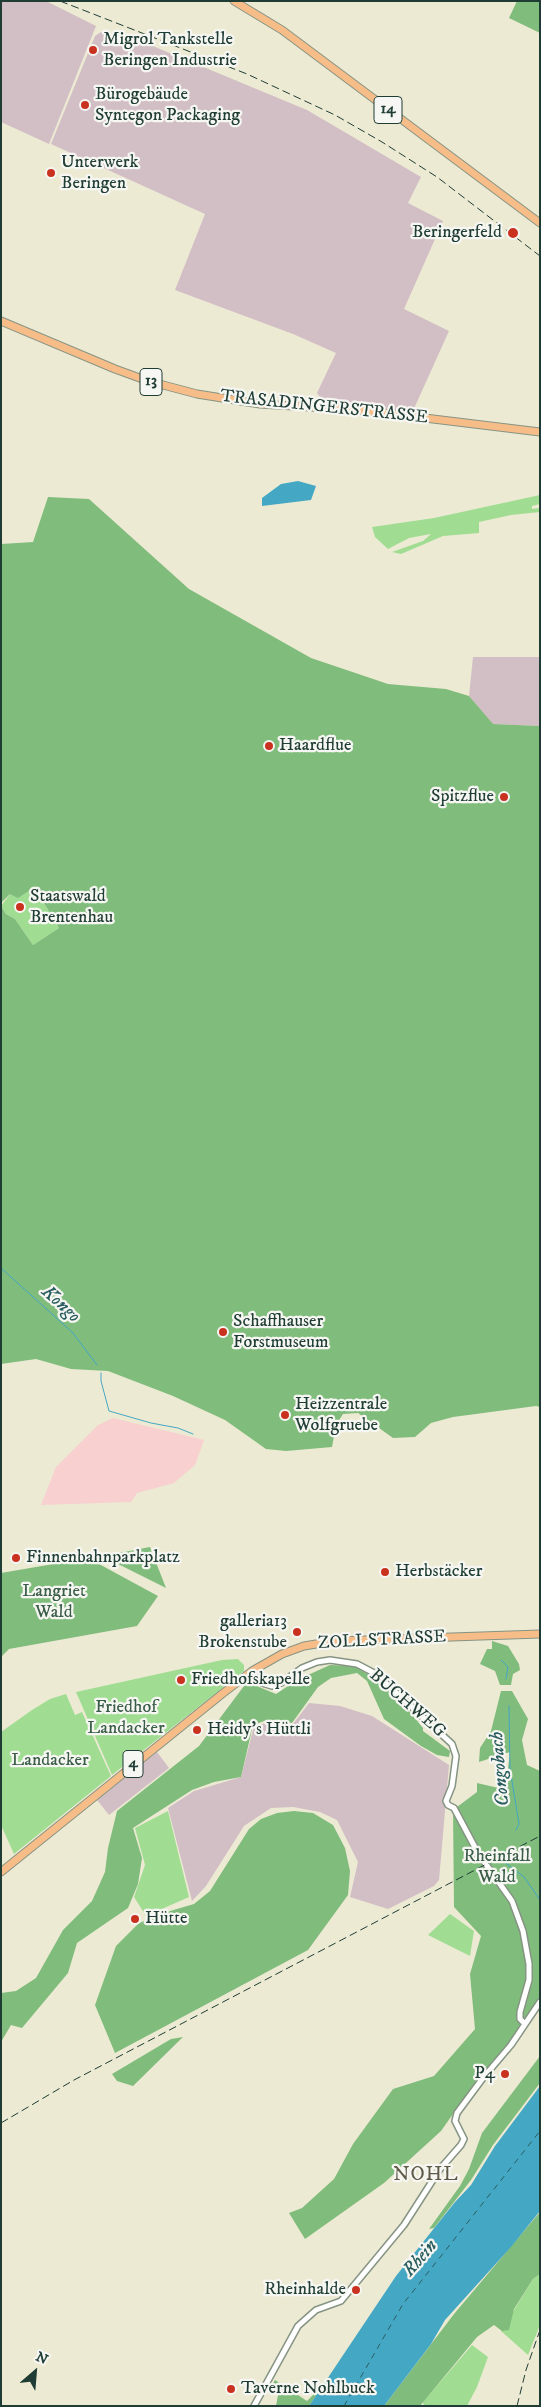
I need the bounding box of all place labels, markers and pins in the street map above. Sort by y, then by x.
place label: Migrol Tankstelle Beringen Industrie [103,29,237,72]
marker: Migrol Tankstelle Beringen Industrie [87,44,99,56]
place label: Bürogebäude Syntegon Packaging [95,84,240,126]
marker: Bürogebäude Syntegon Packaging [79,99,91,111]
place label: Unterwerk Beringen [61,152,138,194]
marker: Unterwerk Beringen [45,167,57,179]
place label: Beringerfeld [412,222,502,244]
marker: Beringerfeld [506,226,520,240]
place label: Haardflue [279,735,351,757]
marker: Haardflue [263,740,275,752]
place label: Spitzflue [431,786,494,808]
marker: Spitzflue [498,791,510,803]
place label: Staatswald Brentenhau [30,886,113,929]
marker: Staatswald Brentenhau [14,901,26,913]
place label: Schaffhauser Forstmuseum [233,1311,328,1354]
marker: Schaffhauser Forstmuseum [217,1326,229,1338]
place label: Heizzentrale Wolfgruebe [295,1394,387,1436]
marker: Heizzentrale Wolfgruebe [279,1409,291,1421]
place label: Finnenbahnparkplatz [26,1547,180,1569]
marker: Finnenbahnparkplatz [10,1552,22,1564]
place label: Herbstäcker [395,1561,483,1583]
marker: Herbstäcker [379,1566,391,1578]
place label: galleria13 Brokenstube [198,1611,287,1654]
marker: galleria13 Brokenstube [291,1626,303,1638]
place label: Friedhofskapelle [191,1669,310,1691]
marker: Friedhofskapelle [175,1674,187,1686]
place label: Heidy's Hüttli [207,1719,311,1741]
marker: Heidy's Hüttli [191,1724,203,1736]
place label: Hütte [145,1908,188,1930]
marker: Hütte [129,1913,141,1925]
place label: P4 [474,2063,495,2085]
marker: P4 [499,2068,511,2080]
place label: Rheinhalde [264,2279,346,2301]
marker: Rheinhalde [350,2284,362,2296]
place label: Taverne Nohlbuck [241,2378,375,2400]
marker: Taverne Nohlbuck [225,2383,237,2395]

